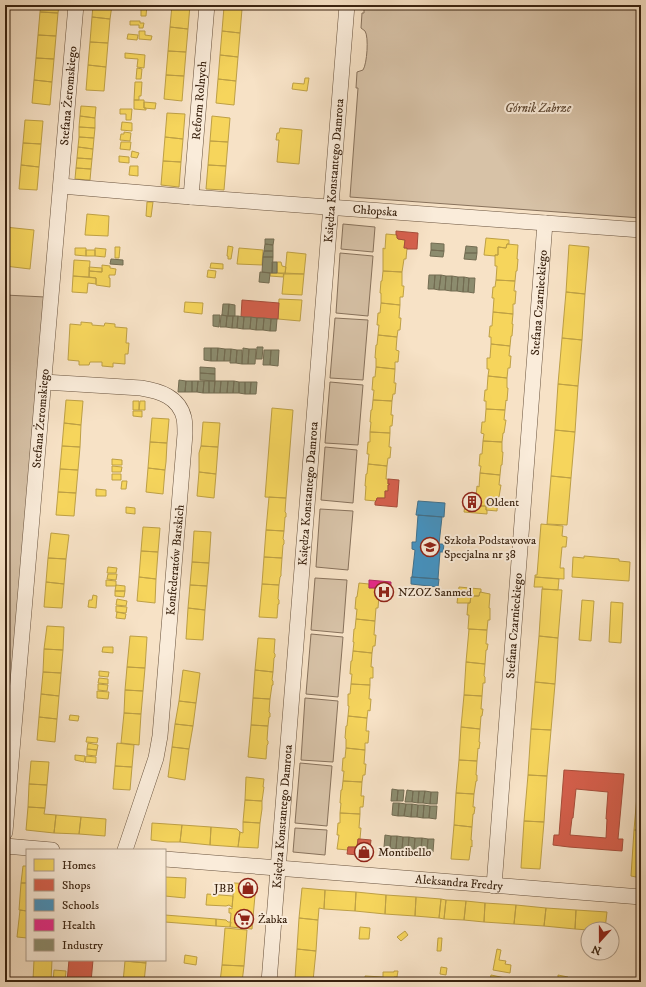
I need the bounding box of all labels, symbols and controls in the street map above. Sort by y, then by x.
street label: Stefana Żeromskiego [57,45,80,146]
street label: Reform Rolnych [189,60,210,140]
street label: Księdza Konstantego Damrota [321,97,348,243]
park label: Górnik Zabrze [505,101,572,116]
street label: Chłopska [352,202,399,220]
street label: Stefana Czarnieckiego [528,249,551,356]
street label: Stefana Żeromskiego [29,368,53,469]
street label: Księdza Konstantego Damrota [295,420,322,566]
building icon: Oldent [461,491,483,513]
place label: Oldent [486,495,519,510]
street label: Konfederatów Barskich [163,503,188,616]
place label: Szkoła Podstawowa Specjalna nr 38 [444,533,537,562]
school or university icon: Szkoła Podstawowa Specjalna nr 38 [419,536,441,558]
street label: Stefana Czarnieckiego [503,572,526,679]
hospital icon: NZOZ Sanmed [373,581,395,603]
place label: NZOZ Sanmed [398,585,472,600]
street label: Księdza Konstantego Damrota [269,743,296,889]
shop icon: Montibello [353,841,375,863]
place label: Montibello [378,845,432,860]
legend [26,849,166,961]
text: Homes [62,858,96,873]
street label: Aleksandra Fredry [415,872,504,894]
shop icon: JBB [237,877,259,899]
text: Shops [62,878,90,893]
place label: JBB [213,881,234,896]
text: Schools [62,898,99,913]
supermarket icon: Żabka [233,908,255,930]
place label: Żabka [258,912,288,927]
text: Health [62,918,96,933]
north arrow [580,921,620,961]
text: Industry [62,938,103,953]
text: N [590,941,603,958]

